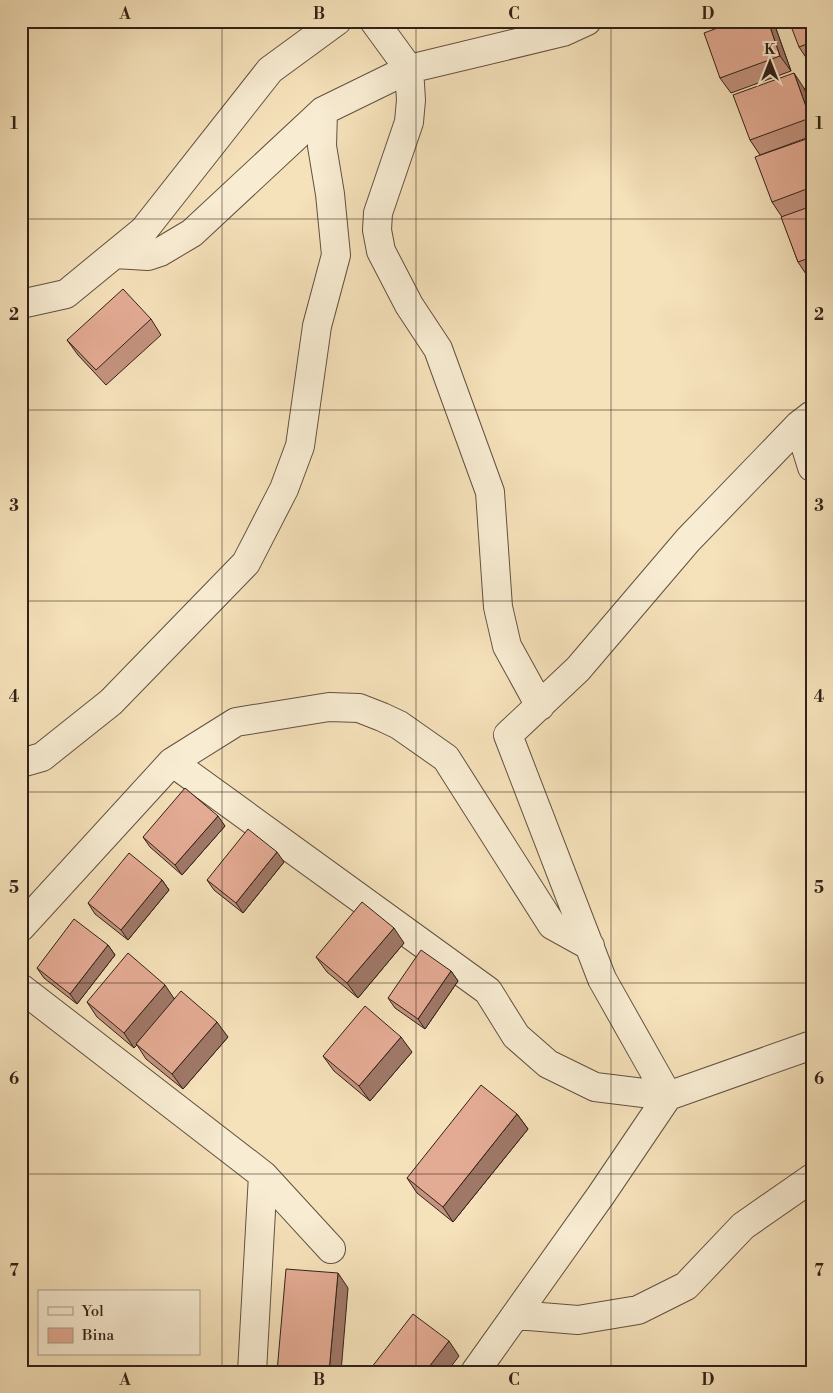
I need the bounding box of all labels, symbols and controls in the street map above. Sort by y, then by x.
text: A [118,4,131,24]
text: B [313,4,325,24]
text: C [508,4,520,24]
text: D [702,4,715,24]
north arrow [746,38,796,88]
text: K [764,41,776,59]
text: 1 [10,114,18,134]
text: 1 [815,114,823,134]
text: 2 [9,305,19,325]
text: 2 [814,305,824,325]
text: 3 [9,496,19,516]
text: 3 [814,496,824,516]
text: 4 [9,687,20,707]
text: 4 [814,687,825,707]
text: 5 [9,878,19,898]
text: 5 [814,878,824,898]
text: 6 [9,1069,19,1089]
text: 6 [814,1069,824,1089]
text: 7 [9,1261,19,1281]
text: 7 [814,1261,824,1281]
legend [38,1290,200,1356]
text: Yol [81,1302,104,1321]
text: Bina [81,1326,114,1345]
text: A [118,1370,131,1390]
text: B [313,1370,325,1390]
text: C [508,1370,520,1390]
text: D [702,1370,715,1390]

